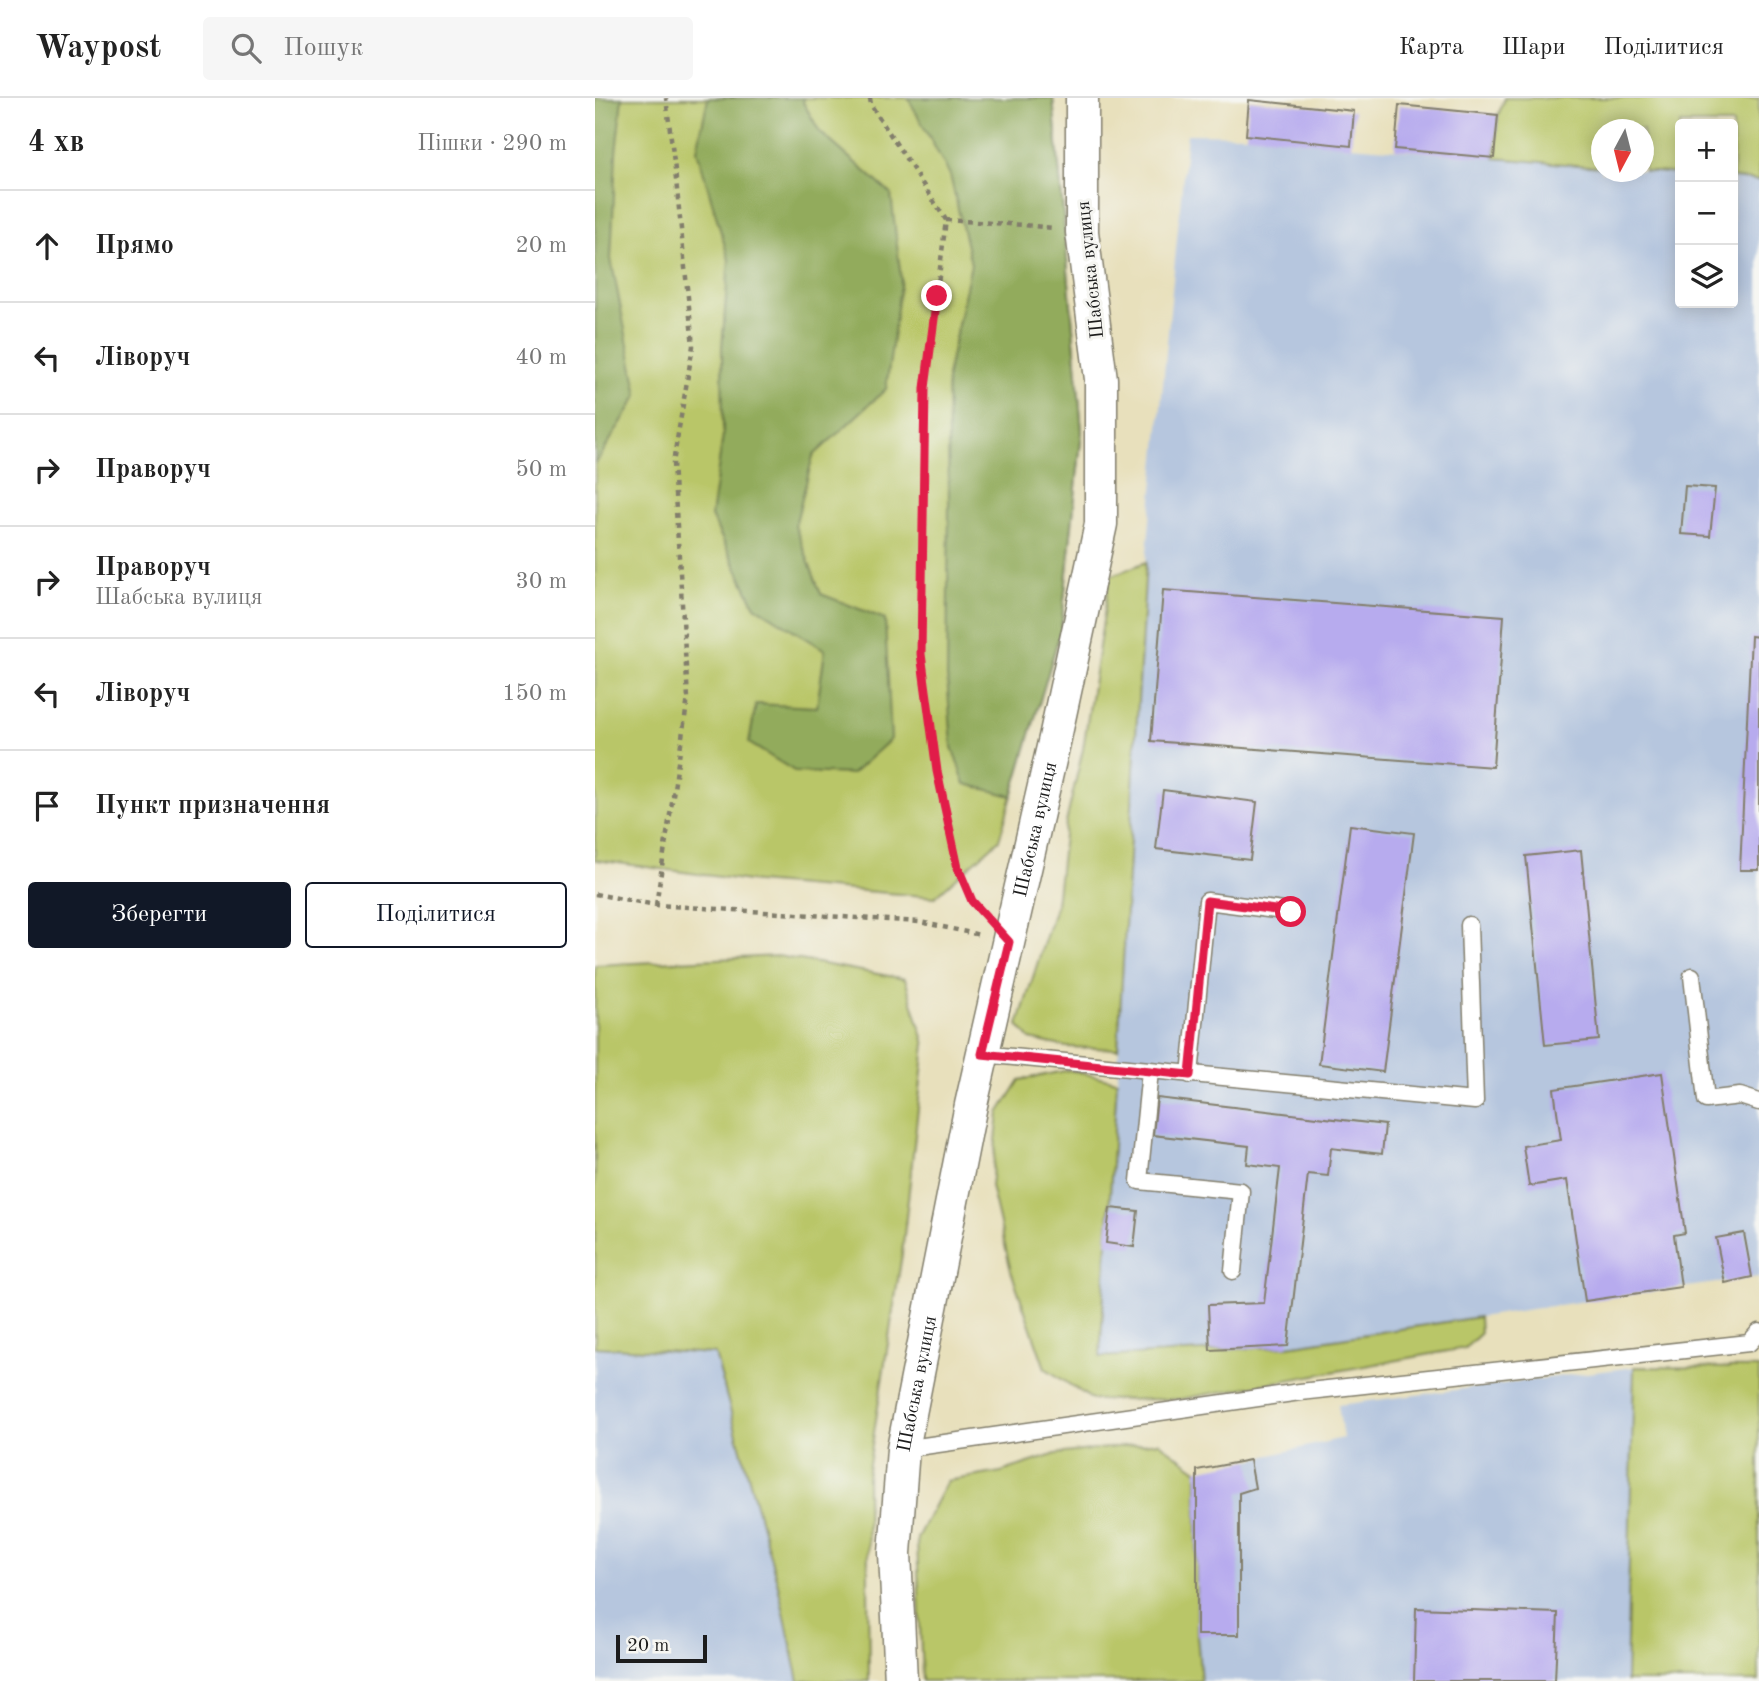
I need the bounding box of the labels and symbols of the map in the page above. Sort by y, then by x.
north arrow [1591,119,1654,182]
street label: Шабська вулиця [1075,200,1108,340]
route end [921,280,952,311]
street label: Шабська вулиця [1012,760,1061,899]
route start [1275,896,1306,927]
street label: Шабська вулиця [896,1314,941,1454]
scale bar [616,1632,707,1664]

